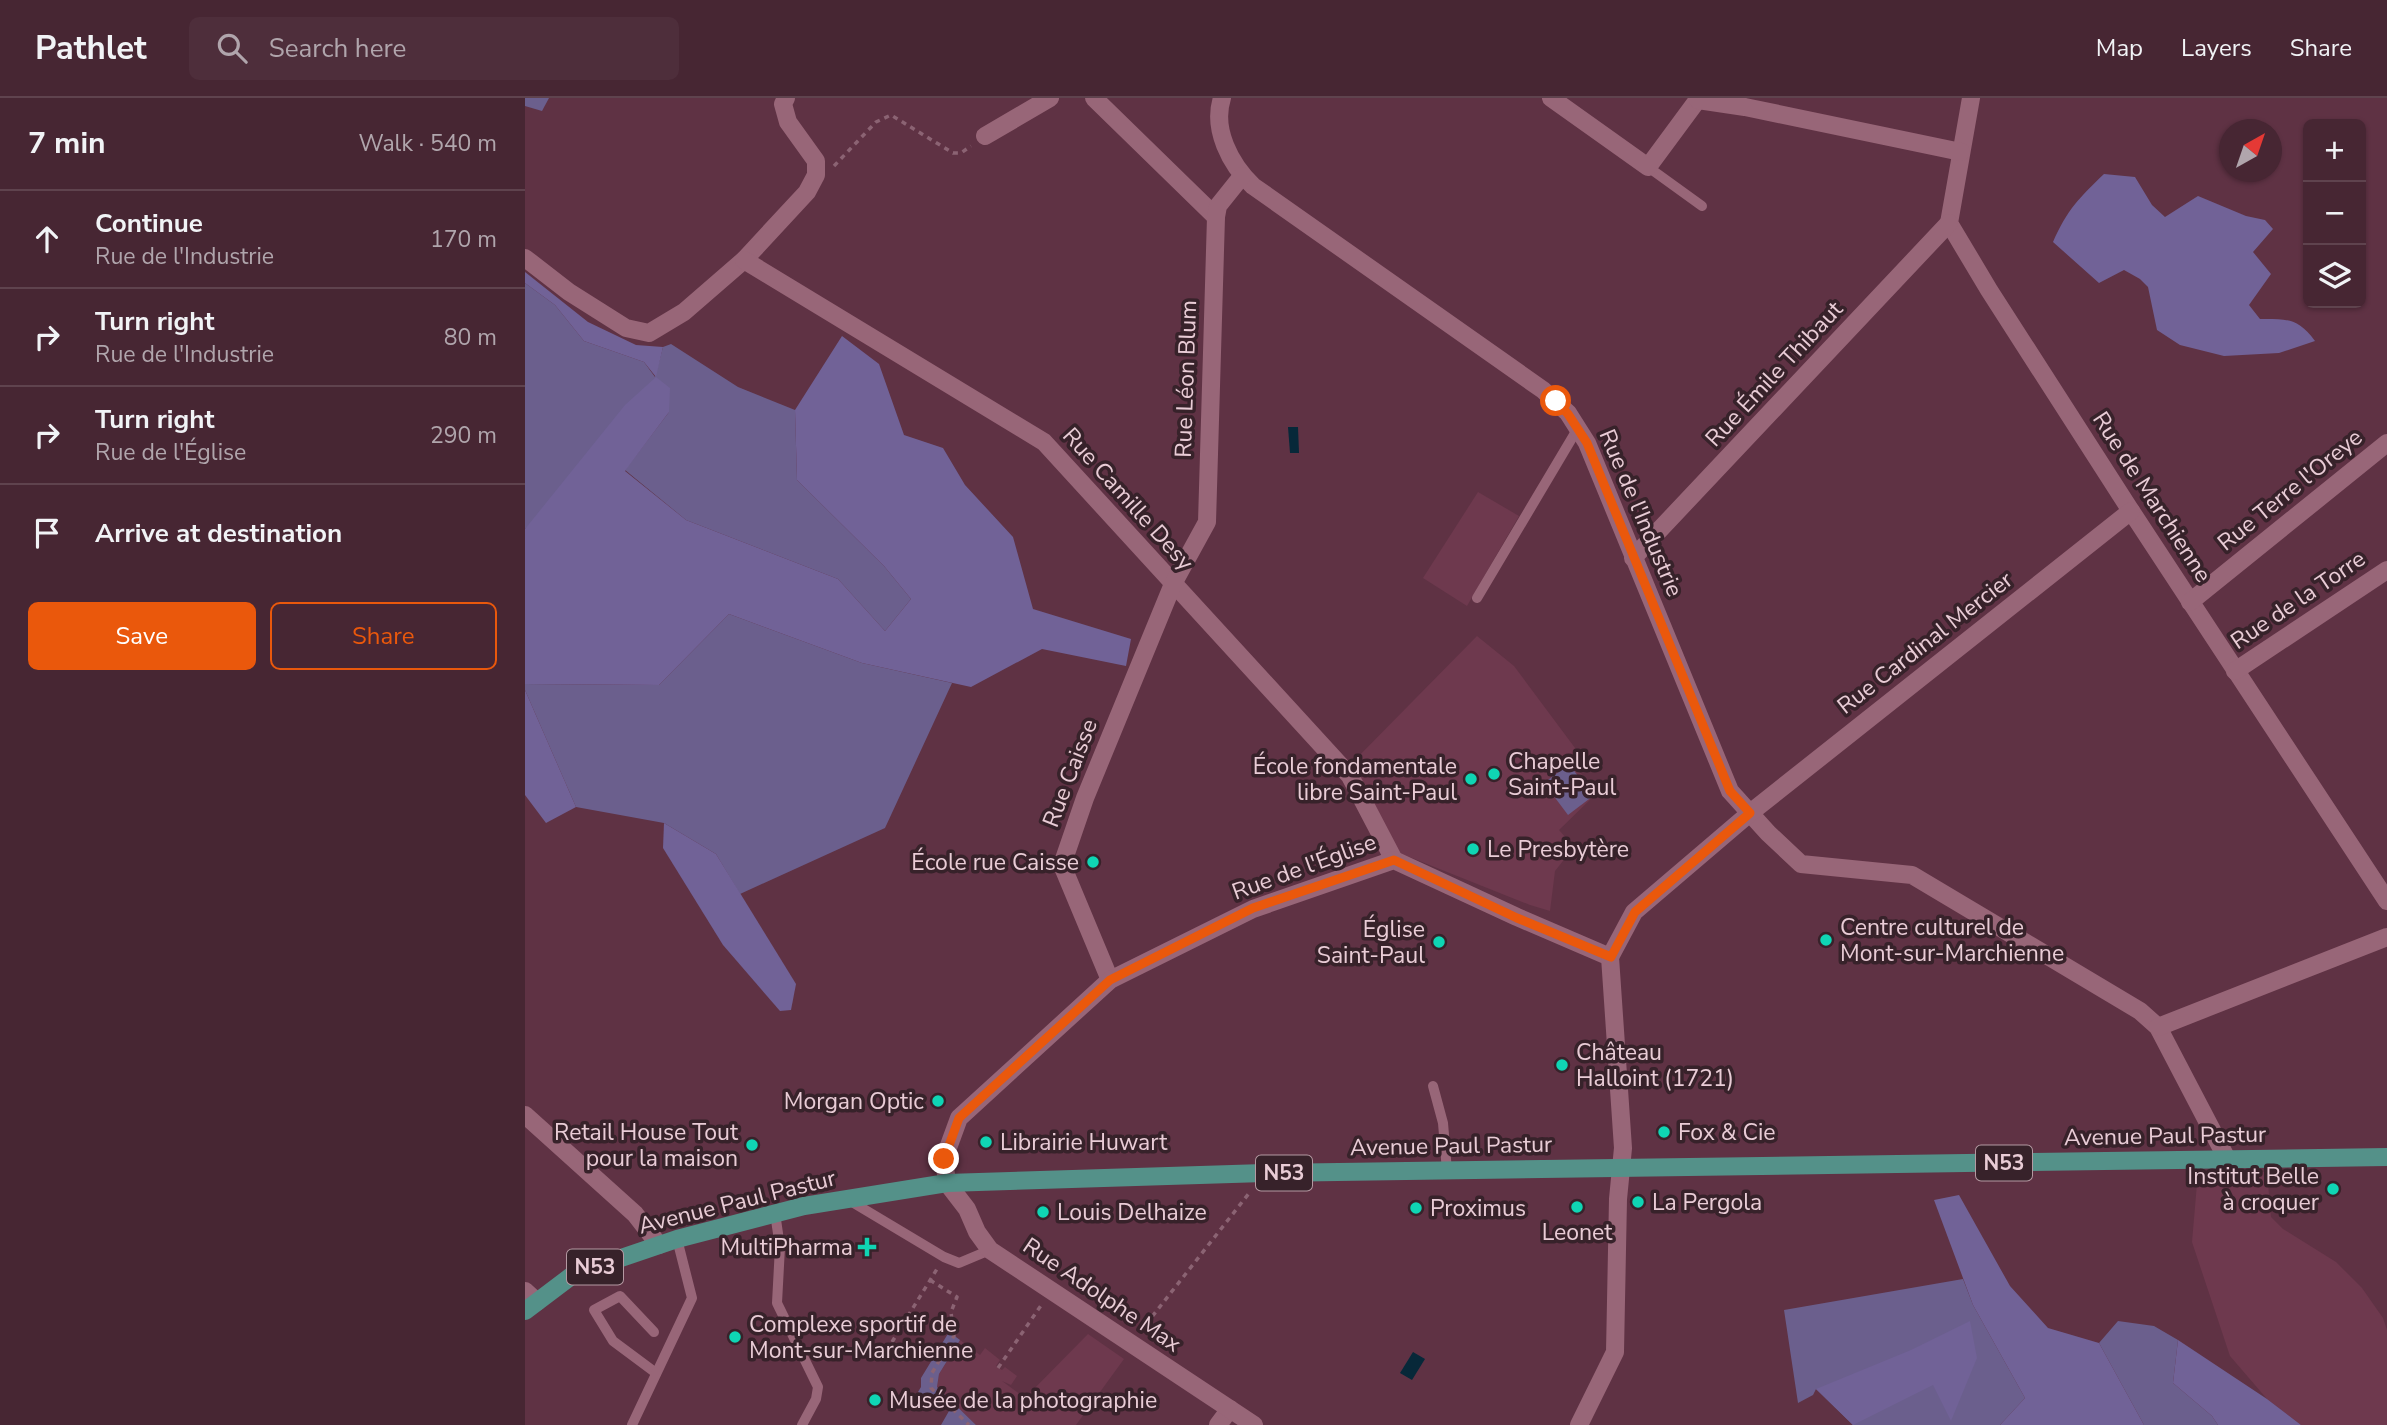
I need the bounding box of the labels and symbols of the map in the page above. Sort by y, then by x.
north arrow [2219,119,2282,182]
street label: Rue Émile Thibaut [1698,294,1850,454]
street label: Rue Léon Blum [1168,300,1204,458]
route start [1540,385,1571,416]
street label: Rue de Marchienne [2085,406,2219,588]
street label: Rue Camille Desy [1055,421,1201,577]
street label: Rue Terre l'Oreye [2211,422,2369,558]
street label: Rue de l'Industrie [1592,425,1690,601]
street label: Rue de la Torre [2225,543,2371,657]
street label: Rue Cardinal Mercier [1831,564,2020,721]
street label: Rue Caisse [1035,714,1105,832]
place label: Chapelle Saint-Paul [1508,746,1616,803]
place label: École fondamentale libre Saint-Paul [1253,751,1457,808]
marker: Chapelle Saint-Paul [1486,766,1502,782]
marker: École fondamentale libre Saint-Paul [1463,771,1479,787]
street label: Rue de l'Église [1228,827,1380,907]
place label: Le Presbytère [1487,834,1629,865]
marker: Le Presbytère [1465,841,1481,857]
place label: École rue Caisse [911,847,1079,878]
marker: École rue Caisse [1085,854,1101,870]
place label: Centre culturel de Mont-sur-Marchienne [1840,912,2064,969]
place label: Église Saint-Paul [1317,914,1425,971]
marker: Centre culturel de Mont-sur-Marchienne [1818,932,1834,948]
marker: Église Saint-Paul [1431,934,1447,950]
place label: Château Halloint (1721) [1576,1037,1734,1094]
marker: Château Halloint (1721) [1554,1057,1570,1073]
place label: Morgan Optic [784,1086,924,1117]
marker: Morgan Optic [930,1093,946,1109]
place label: Retail House Tout pour la maison [554,1117,739,1174]
place label: Fox & Cie [1678,1117,1776,1148]
street label: Avenue Paul Pastur [2064,1119,2267,1153]
marker: Fox & Cie [1656,1124,1672,1140]
place label: Librairie Huwart [1000,1127,1168,1158]
street label: Avenue Paul Pastur [1350,1129,1553,1163]
marker: Librairie Huwart [978,1134,994,1150]
marker: Retail House Tout pour la maison [744,1137,760,1153]
route end [928,1143,959,1174]
road number: N53 [1976,1146,2032,1180]
road number: N53 [1256,1156,1312,1190]
place label: Institut Belle à croquer [2187,1161,2320,1218]
street label: Avenue Paul Pastur [635,1162,840,1242]
marker: Institut Belle à croquer [2325,1181,2341,1197]
place label: La Pergola [1652,1187,1762,1218]
place label: Proximus [1430,1193,1526,1224]
marker: La Pergola [1630,1194,1646,1210]
place label: Louis Delhaize [1057,1197,1207,1228]
marker: Leonet [1569,1199,1585,1215]
marker: Proximus [1408,1200,1424,1216]
marker: Louis Delhaize [1035,1204,1051,1220]
place label: Leonet [1542,1217,1613,1248]
street label: Rue Adolphe Max [1017,1231,1187,1359]
place label: MultiPharma [721,1232,853,1263]
marker: MultiPharma [859,1239,875,1255]
road number: N53 [567,1250,623,1284]
place label: Complexe sportif de Mont-sur-Marchienne [749,1309,973,1366]
marker: Complexe sportif de Mont-sur-Marchienne [727,1329,743,1345]
place label: Musée de la photographie [889,1385,1157,1416]
marker: Musée de la photographie [867,1392,883,1408]

